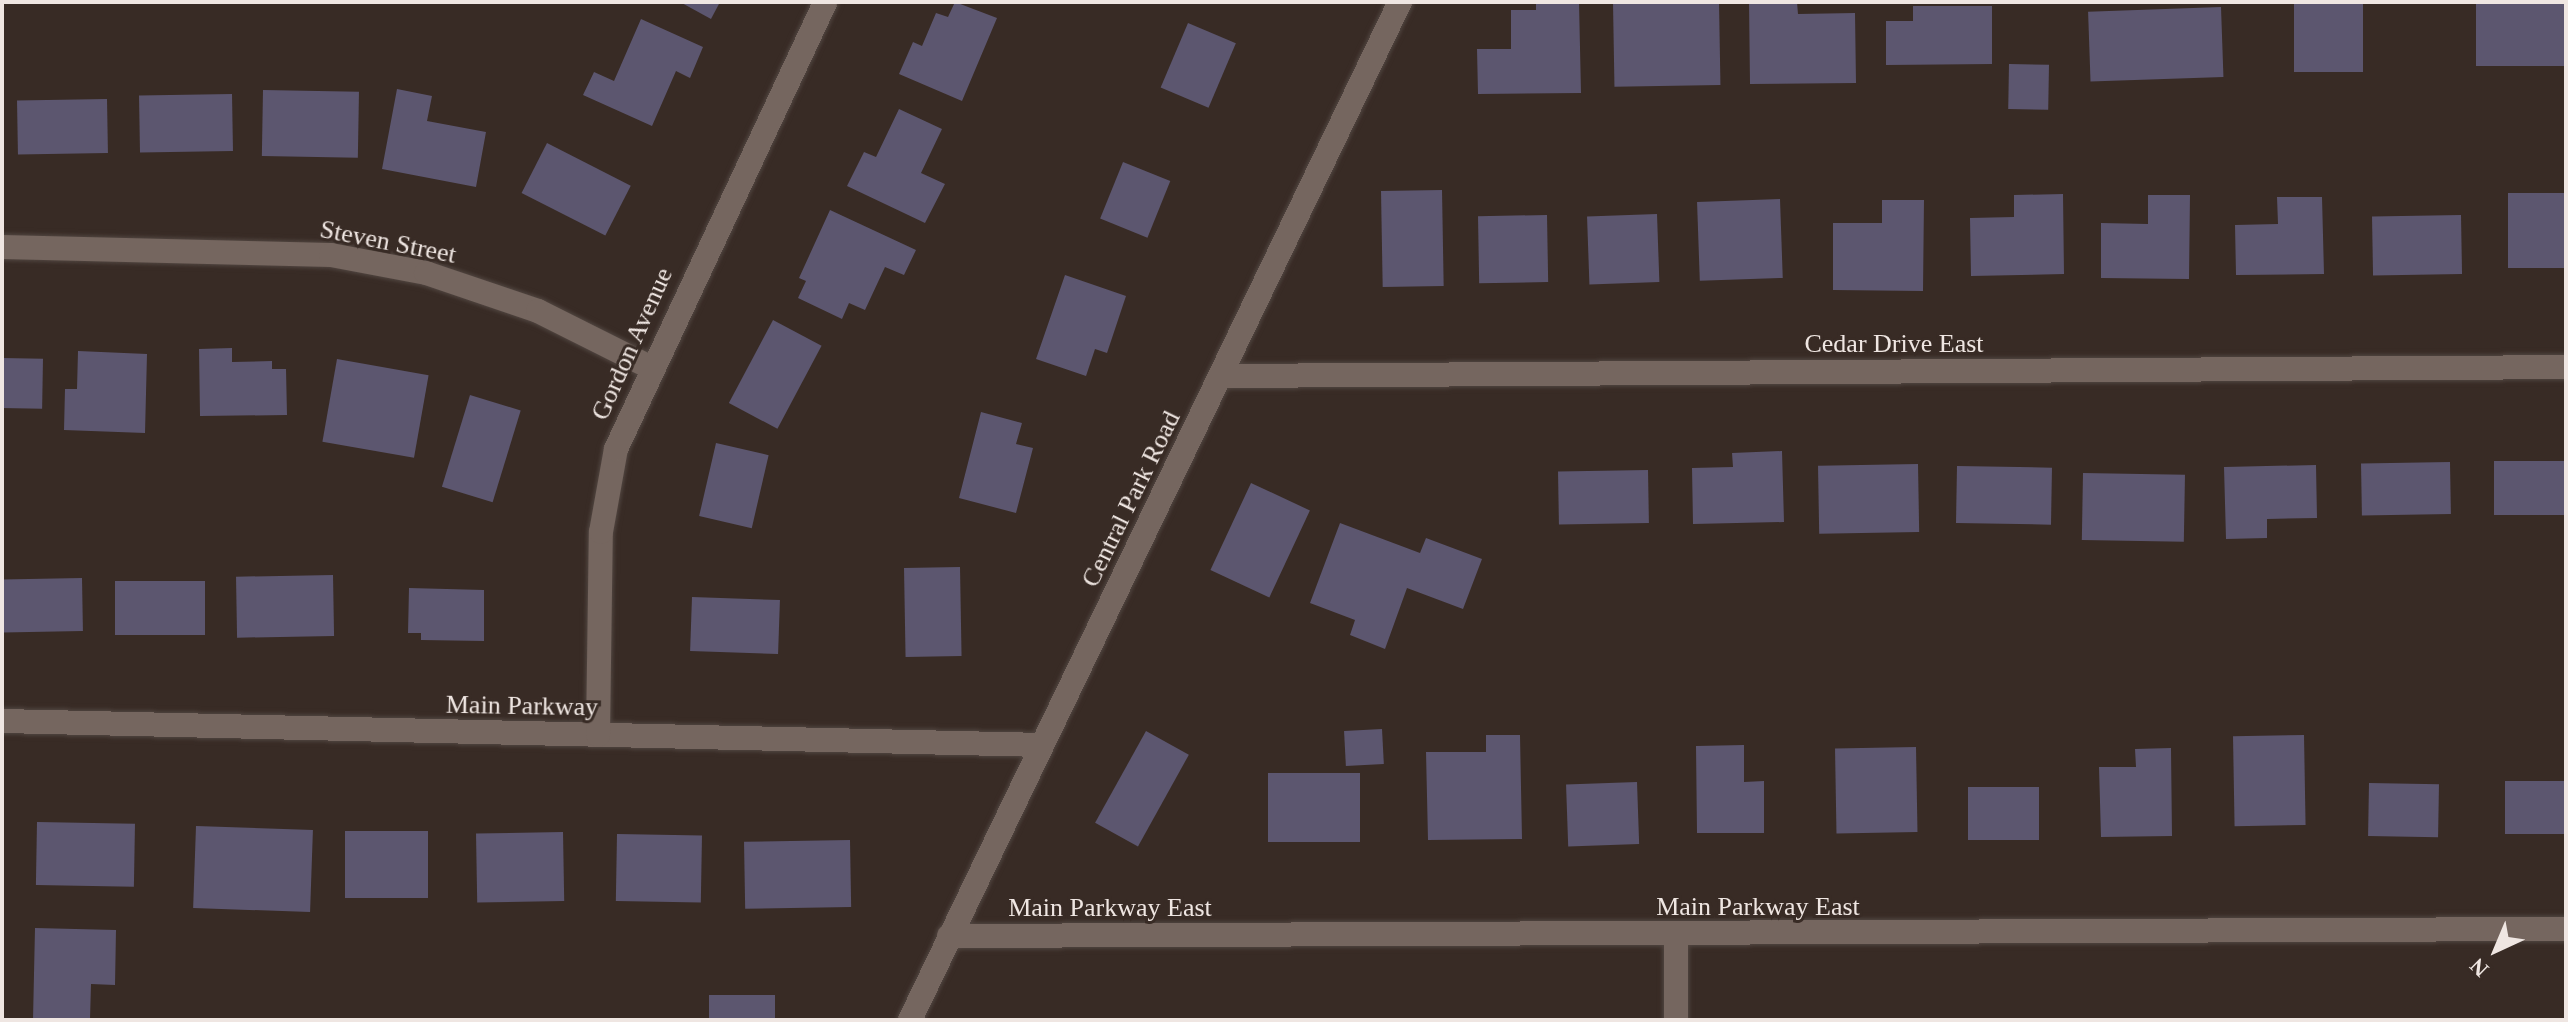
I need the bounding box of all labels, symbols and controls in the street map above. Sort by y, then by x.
street label: Steven Street [317,214,459,270]
street label: Gordon Avenue [584,262,680,426]
street label: Cedar Drive East [1804,328,1984,360]
street label: Central Park Road [1075,406,1187,592]
street label: Main Parkway [446,689,598,723]
street label: Main Parkway East [1656,891,1860,923]
street label: Main Parkway East [1008,892,1212,924]
north arrow [2456,910,2536,990]
text: N [2465,953,2493,982]

